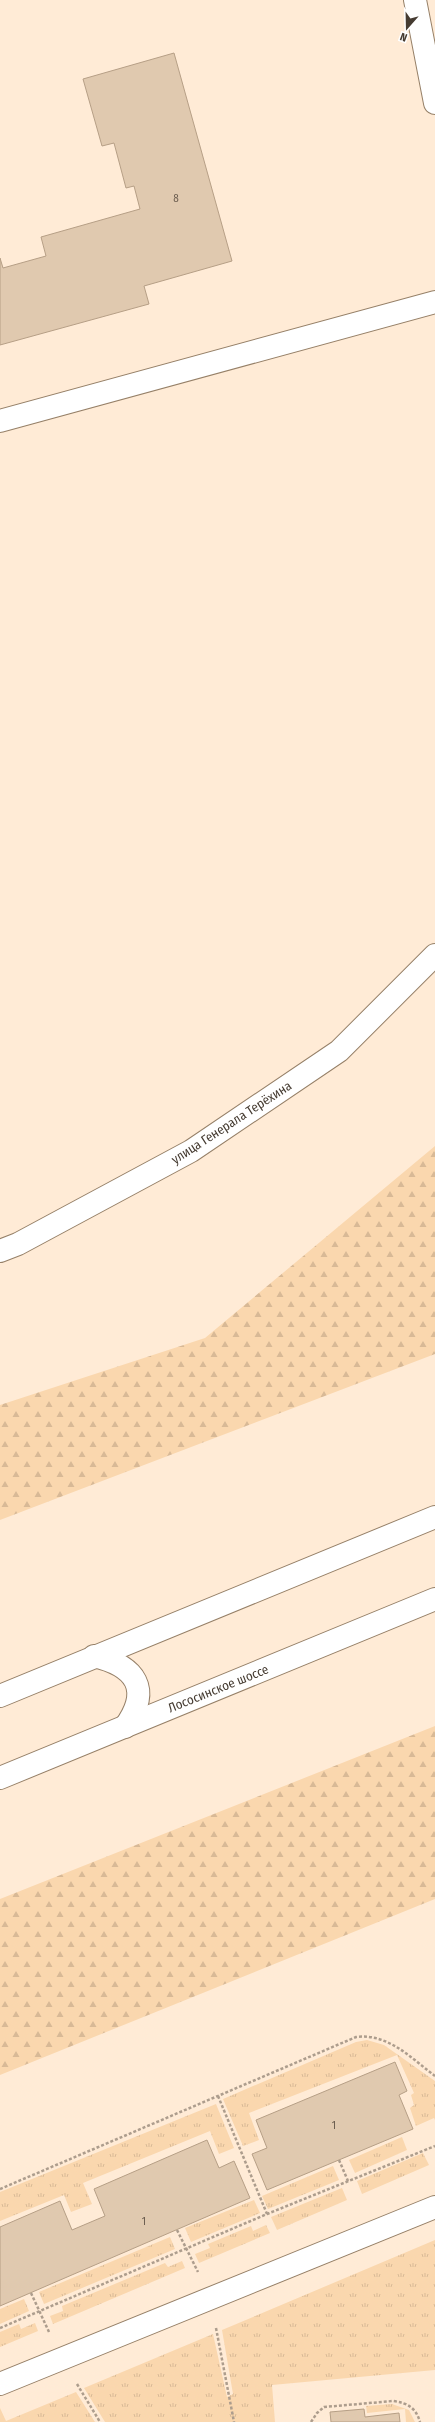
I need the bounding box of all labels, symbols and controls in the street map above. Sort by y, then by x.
north arrow [387,8,427,48]
text: N [398,30,409,44]
house number: 8 [173,192,179,205]
street label: улица Генерала Терёхина [168,1078,294,1167]
street label: Лососинское шоссе [166,1661,271,1715]
house number: 1 [332,2119,336,2132]
house number: 1 [142,2215,146,2228]

